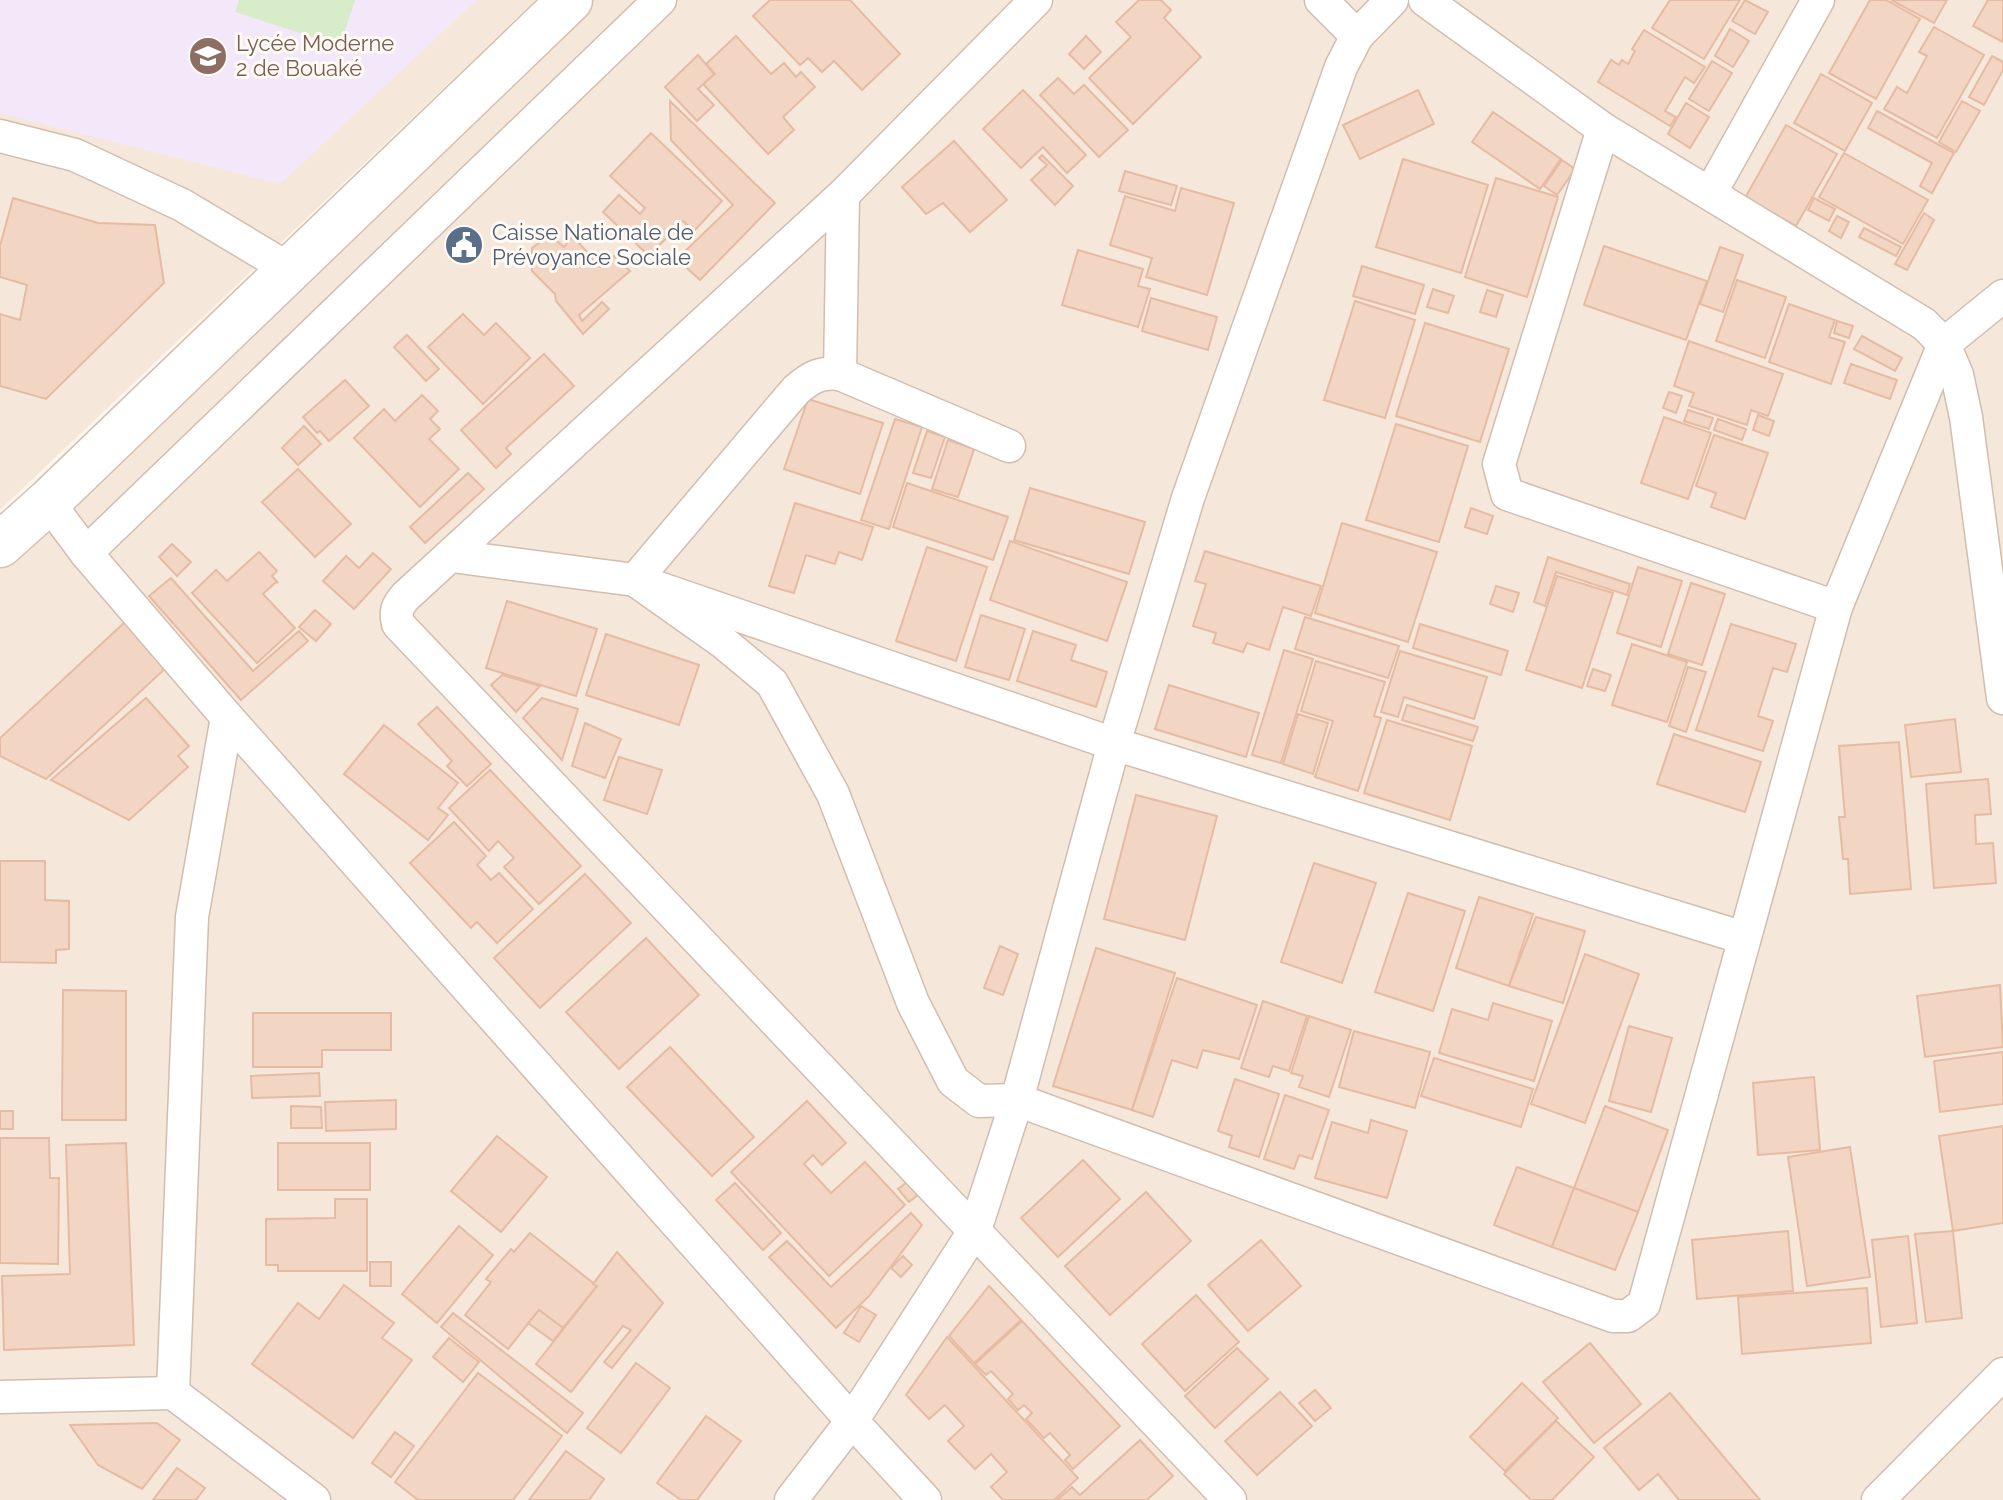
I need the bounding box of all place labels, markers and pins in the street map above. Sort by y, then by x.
place label: Lycée Moderne 2 de Bouaké [236,30,394,81]
school or university icon: Lycée Moderne 2 de Bouaké [187,35,229,77]
place label: Caisse Nationale de Prévoyance Sociale [492,219,694,270]
public building icon: Caisse Nationale de Prévoyance Sociale [443,224,485,266]

